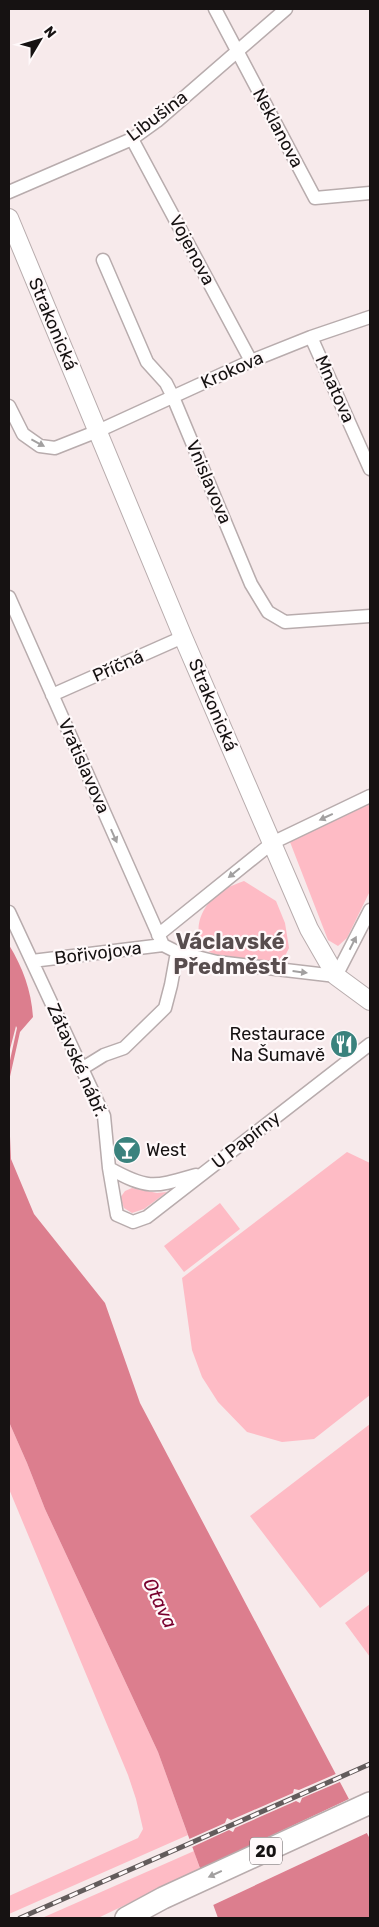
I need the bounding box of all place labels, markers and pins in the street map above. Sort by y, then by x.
place label: Restaurace Na Šumavě [230,1023,325,1066]
restaurant icon: Restaurace Na Šumavě [329,1029,359,1059]
bar icon: West [112,1135,142,1165]
place label: West [146,1139,186,1161]

